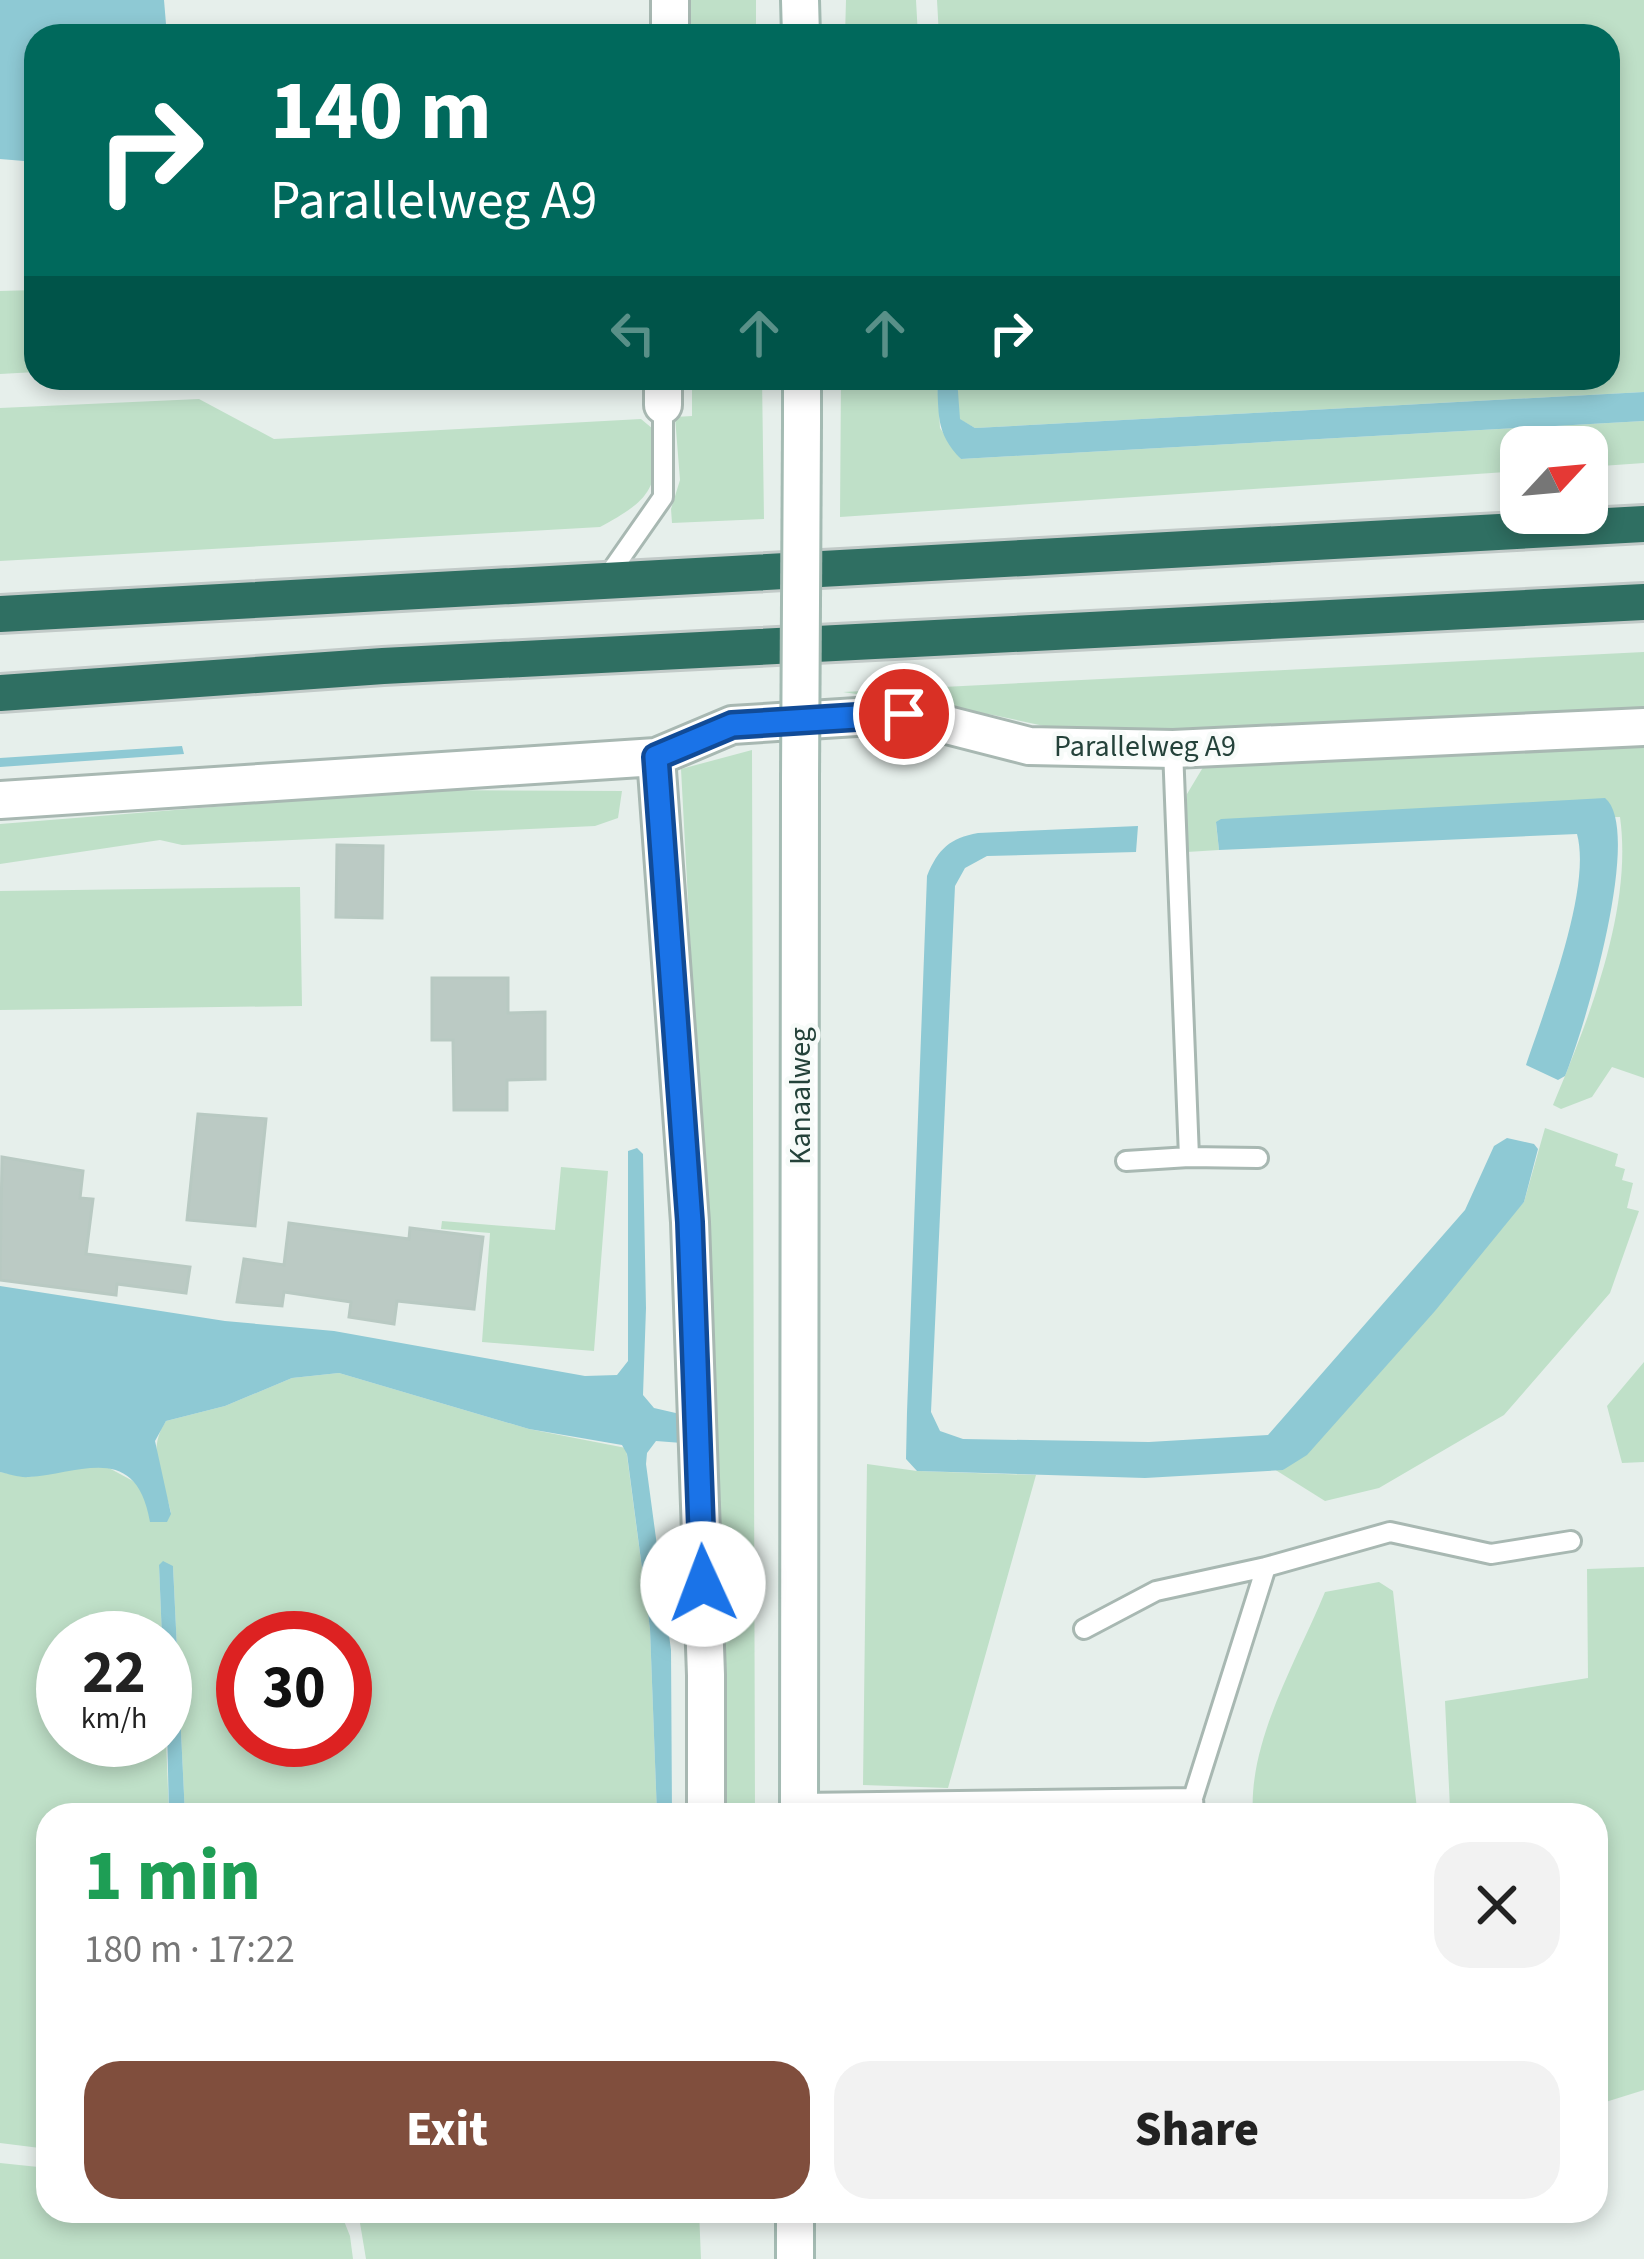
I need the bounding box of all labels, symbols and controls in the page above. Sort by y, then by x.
text: 140 m [270,52,492,172]
icon: right [72,72,228,228]
text: Parallelweg A9 [270,163,597,240]
icon: left [600,300,666,366]
icon: ahead [726,300,792,366]
icon: ahead [852,300,918,366]
icon: right [978,300,1044,366]
north arrow [1500,426,1608,534]
map controls [1500,426,1608,534]
pin [853,663,955,765]
icon: arrive [871,681,937,747]
street label: Parallelweg A9 [1054,725,1236,768]
street label: Kanaalweg [779,1027,822,1165]
position arrow [640,1521,766,1647]
speed limit sign: 30 [216,1611,372,1767]
text: 22 [82,1631,146,1716]
text: km/h [81,1697,147,1740]
text: 1 min [84,1825,261,1928]
button: close [1434,1842,1560,1968]
text: 180 m · 17:22 [84,1922,295,1978]
button: Exit [84,2061,810,2199]
button: Share [834,2061,1560,2199]

